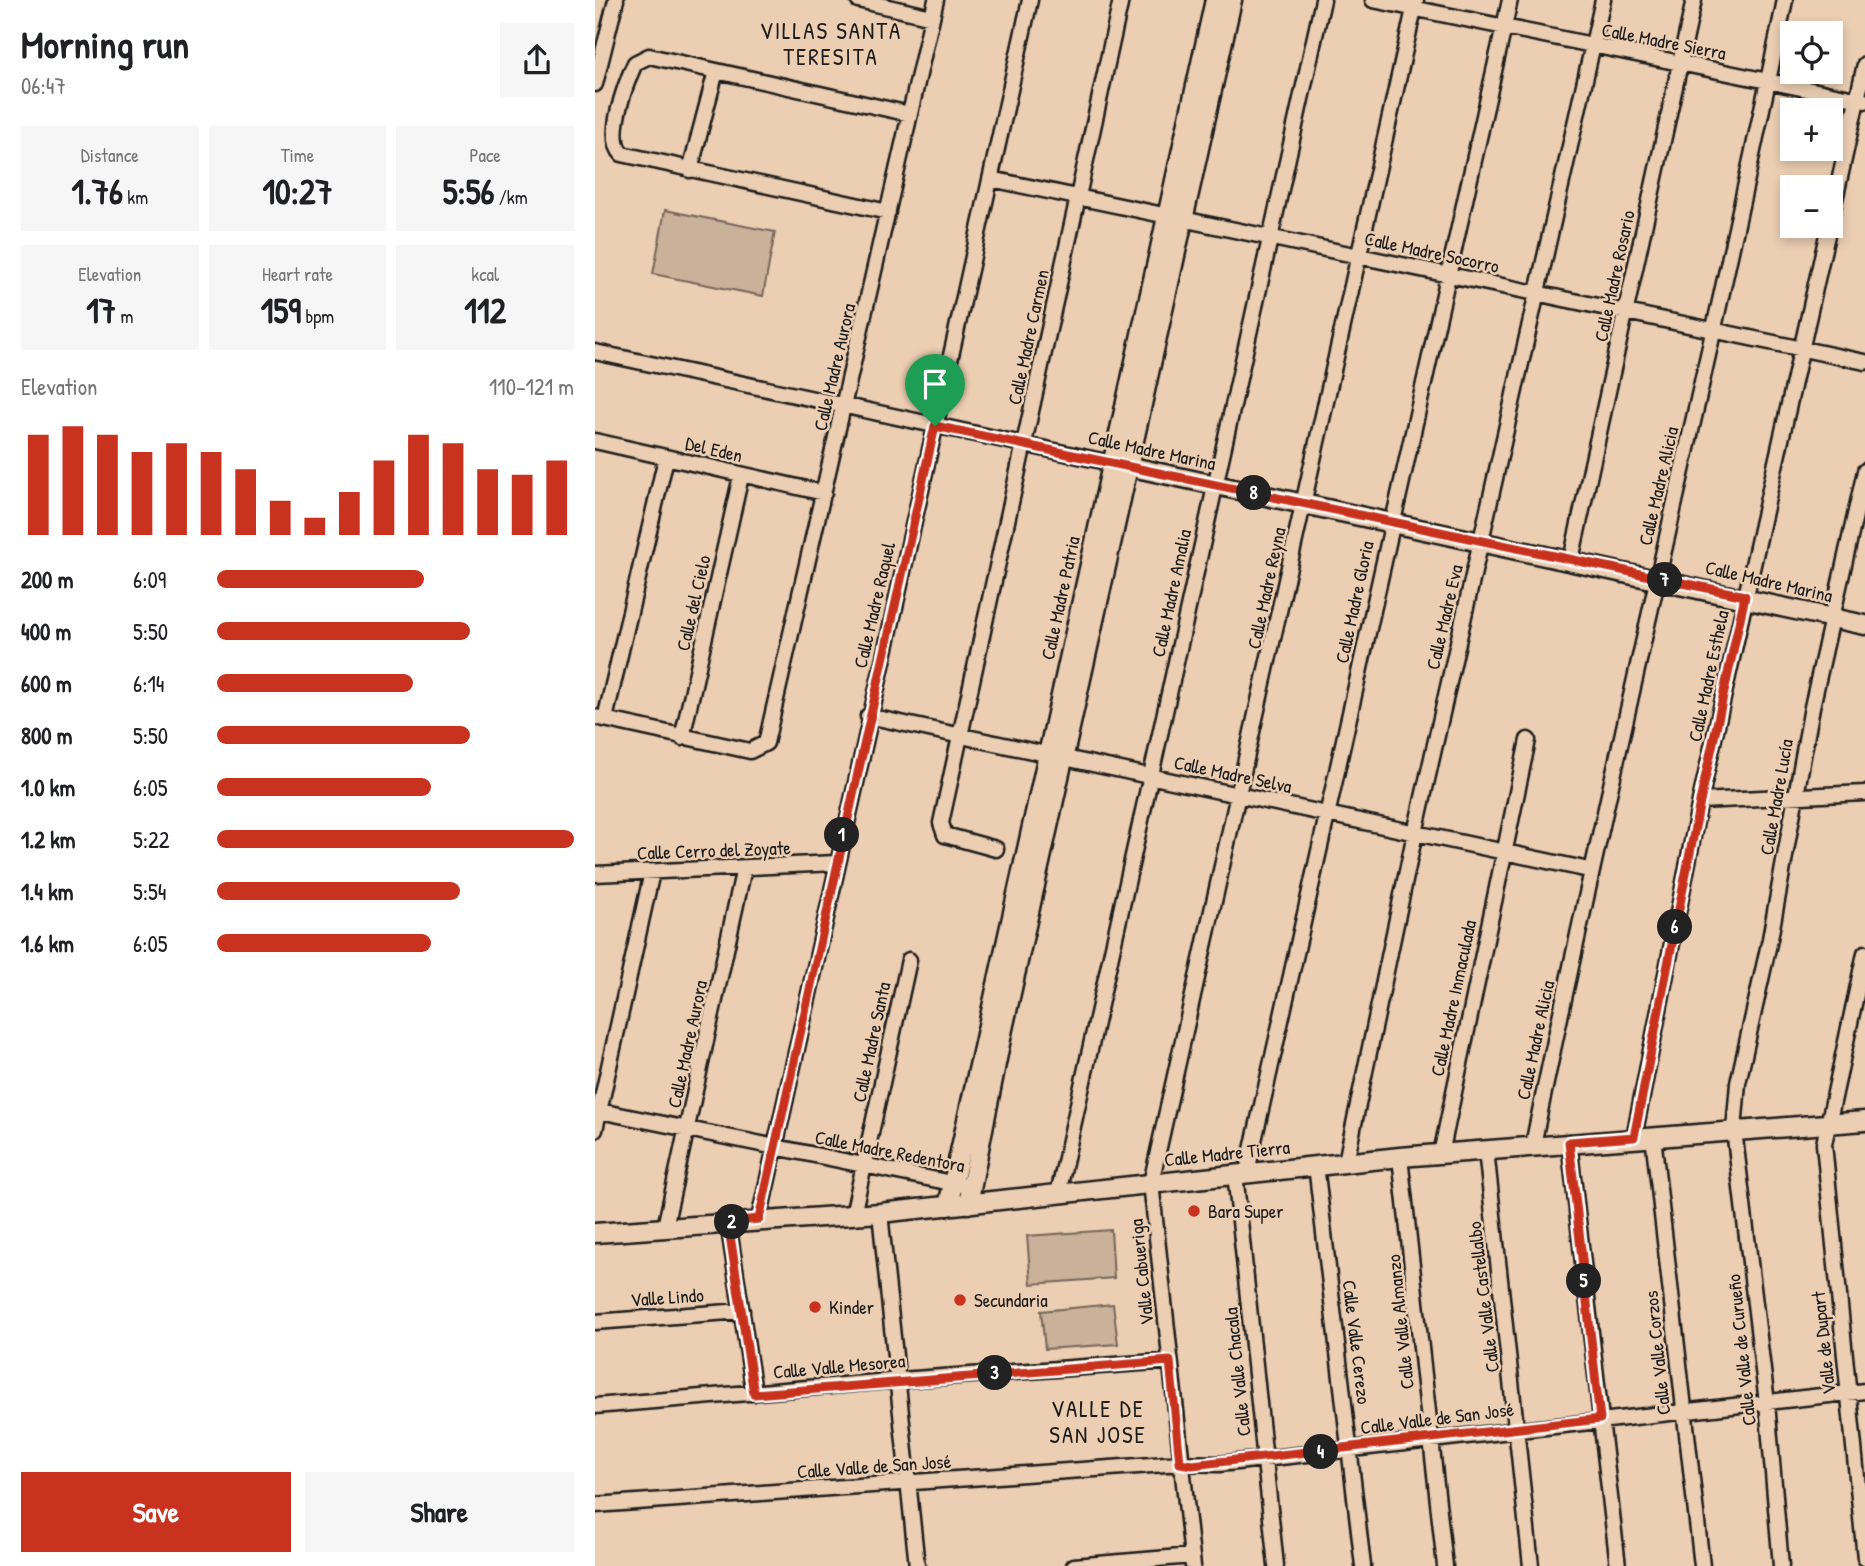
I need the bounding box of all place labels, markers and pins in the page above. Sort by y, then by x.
pin [905,354,965,426]
pin: 8 [1237,476,1271,510]
pin: 7 [1647,562,1683,598]
pin: 1 [825,818,859,852]
pin: 6 [1657,909,1693,944]
place label: Bara Super [1208,1198,1284,1224]
marker: Bara Super [1186,1203,1202,1219]
pin: 2 [715,1204,749,1240]
pin: 5 [1567,1264,1601,1298]
place label: Secundaria [974,1287,1048,1313]
marker: Secundaria [952,1292,968,1308]
place label: Kinder [829,1294,875,1320]
marker: Kinder [807,1299,823,1315]
pin: 3 [977,1356,1013,1390]
pin: 4 [1303,1434,1339,1470]

